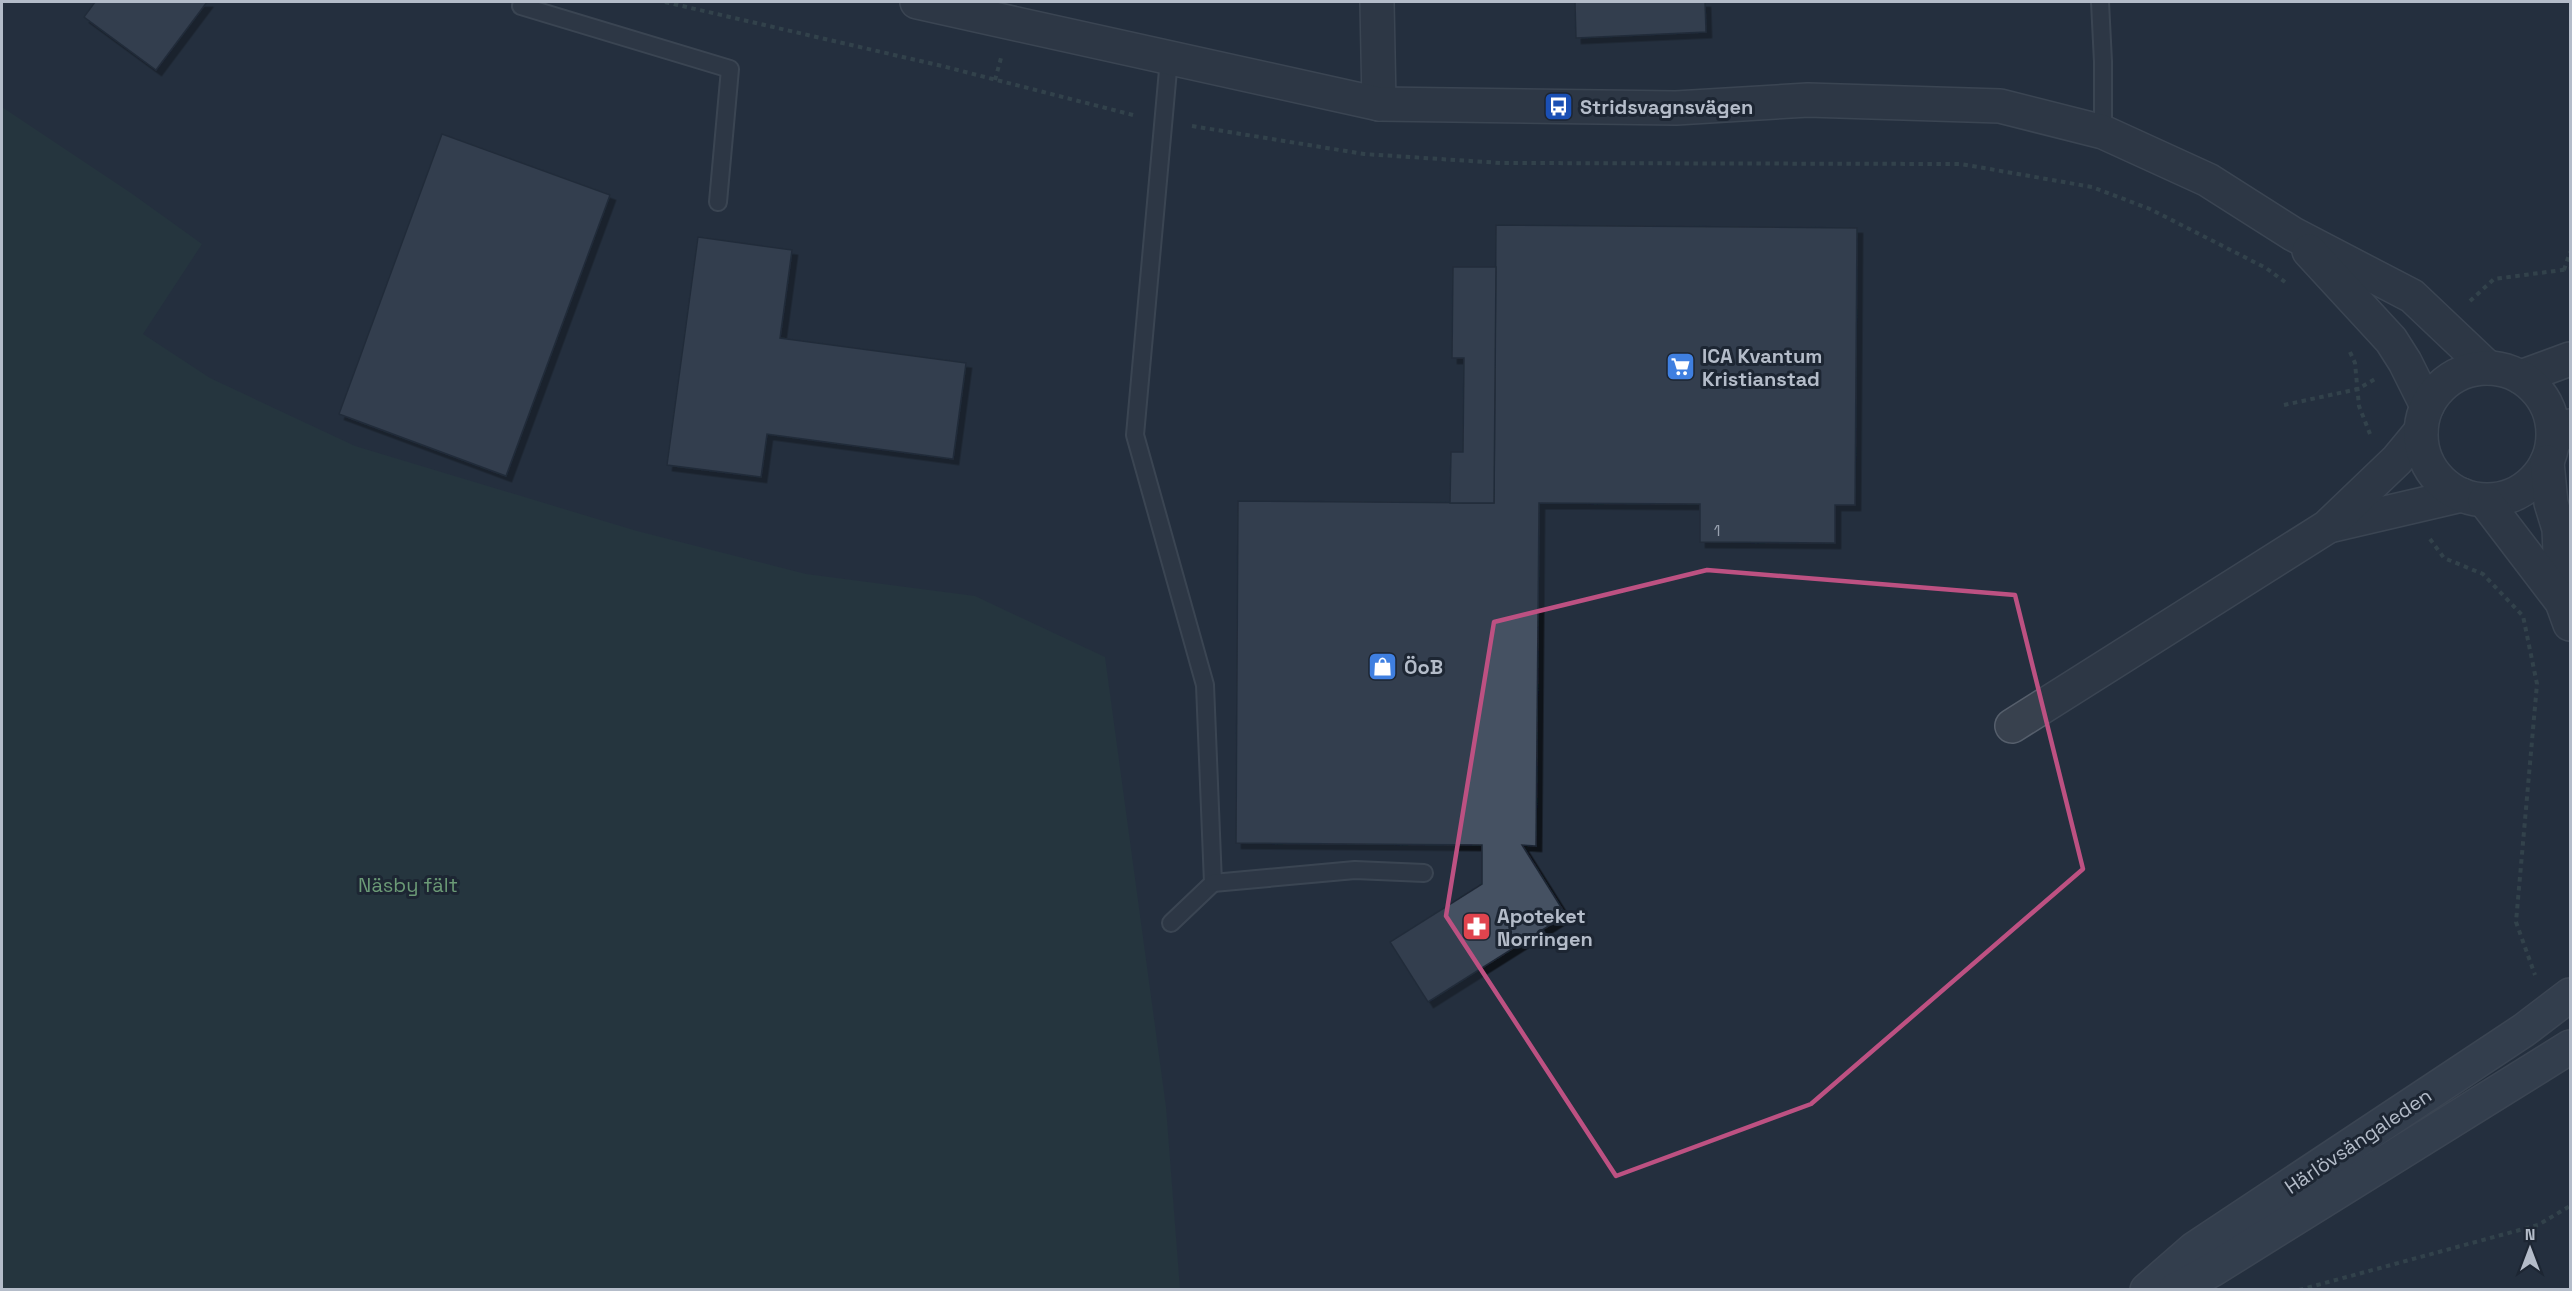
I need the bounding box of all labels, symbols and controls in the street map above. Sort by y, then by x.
bus stop icon: Stridsvagnsvägen [1543,91,1575,123]
place label: Stridsvagnsvägen [1580,94,1753,120]
place label: ICA Kvantum Kristianstad [1702,343,1822,392]
supermarket icon: ICA Kvantum Kristianstad [1665,351,1697,383]
house number: 1 [1714,520,1720,541]
shop icon: ÖoB [1367,651,1399,683]
place label: ÖoB [1404,654,1443,680]
park label: Näsby fält [358,872,458,898]
place label: Apoteket Norringen [1497,903,1593,952]
pharmacy icon: Apoteket Norringen [1460,911,1492,943]
street label: Härlövsängaleden [2280,1082,2436,1200]
north arrow [2500,1219,2560,1279]
text: N [2525,1224,2535,1245]

